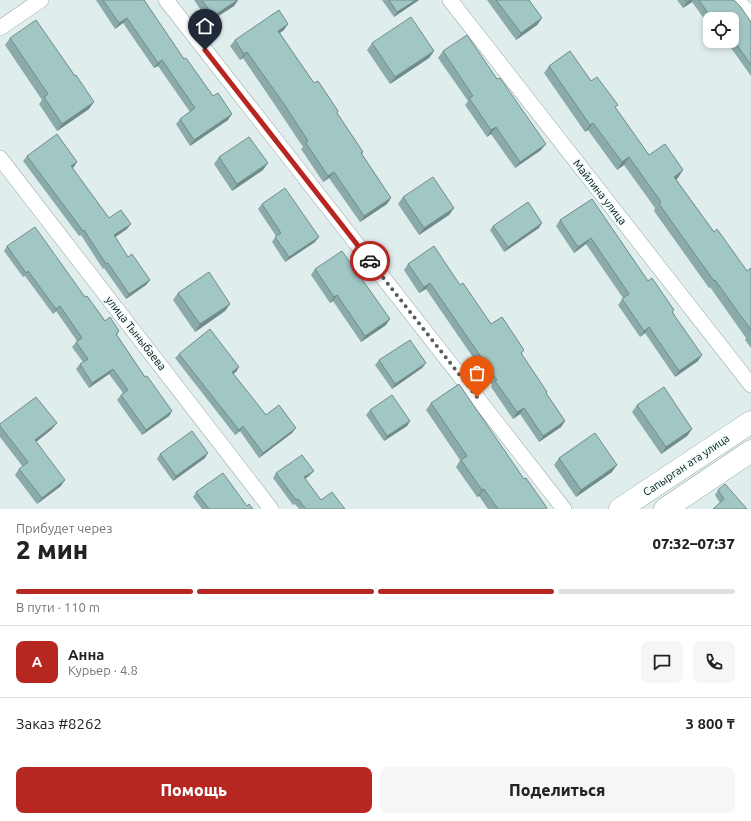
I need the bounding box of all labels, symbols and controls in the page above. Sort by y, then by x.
pin [188,9,222,50]
map controls [703,12,739,48]
button: locate [703,12,739,48]
icon: home [194,15,216,37]
street label: Майлина улица [571,157,629,227]
courier [350,241,390,281]
icon: car [359,250,381,272]
street label: улица Тыныбаева [103,294,169,372]
pin [460,356,494,397]
icon: bag [466,362,488,384]
street label: Сапырган ата улица [641,432,731,498]
text: Прибудет через [16,521,113,535]
text: 2 мин [16,535,88,564]
text: 07:32–07:37 [652,535,735,552]
text: В пути · 110 m [16,600,100,614]
button: chat [641,641,683,683]
button: phone [693,641,735,683]
text: Анна [68,646,104,663]
text: А [32,653,42,670]
text: Курьер · 4.8 [68,663,138,677]
text: Заказ #8262 [16,715,102,732]
text: 3 800 ₸ [686,715,735,732]
button: Помощь [16,767,372,813]
button: Поделиться [380,767,735,813]

